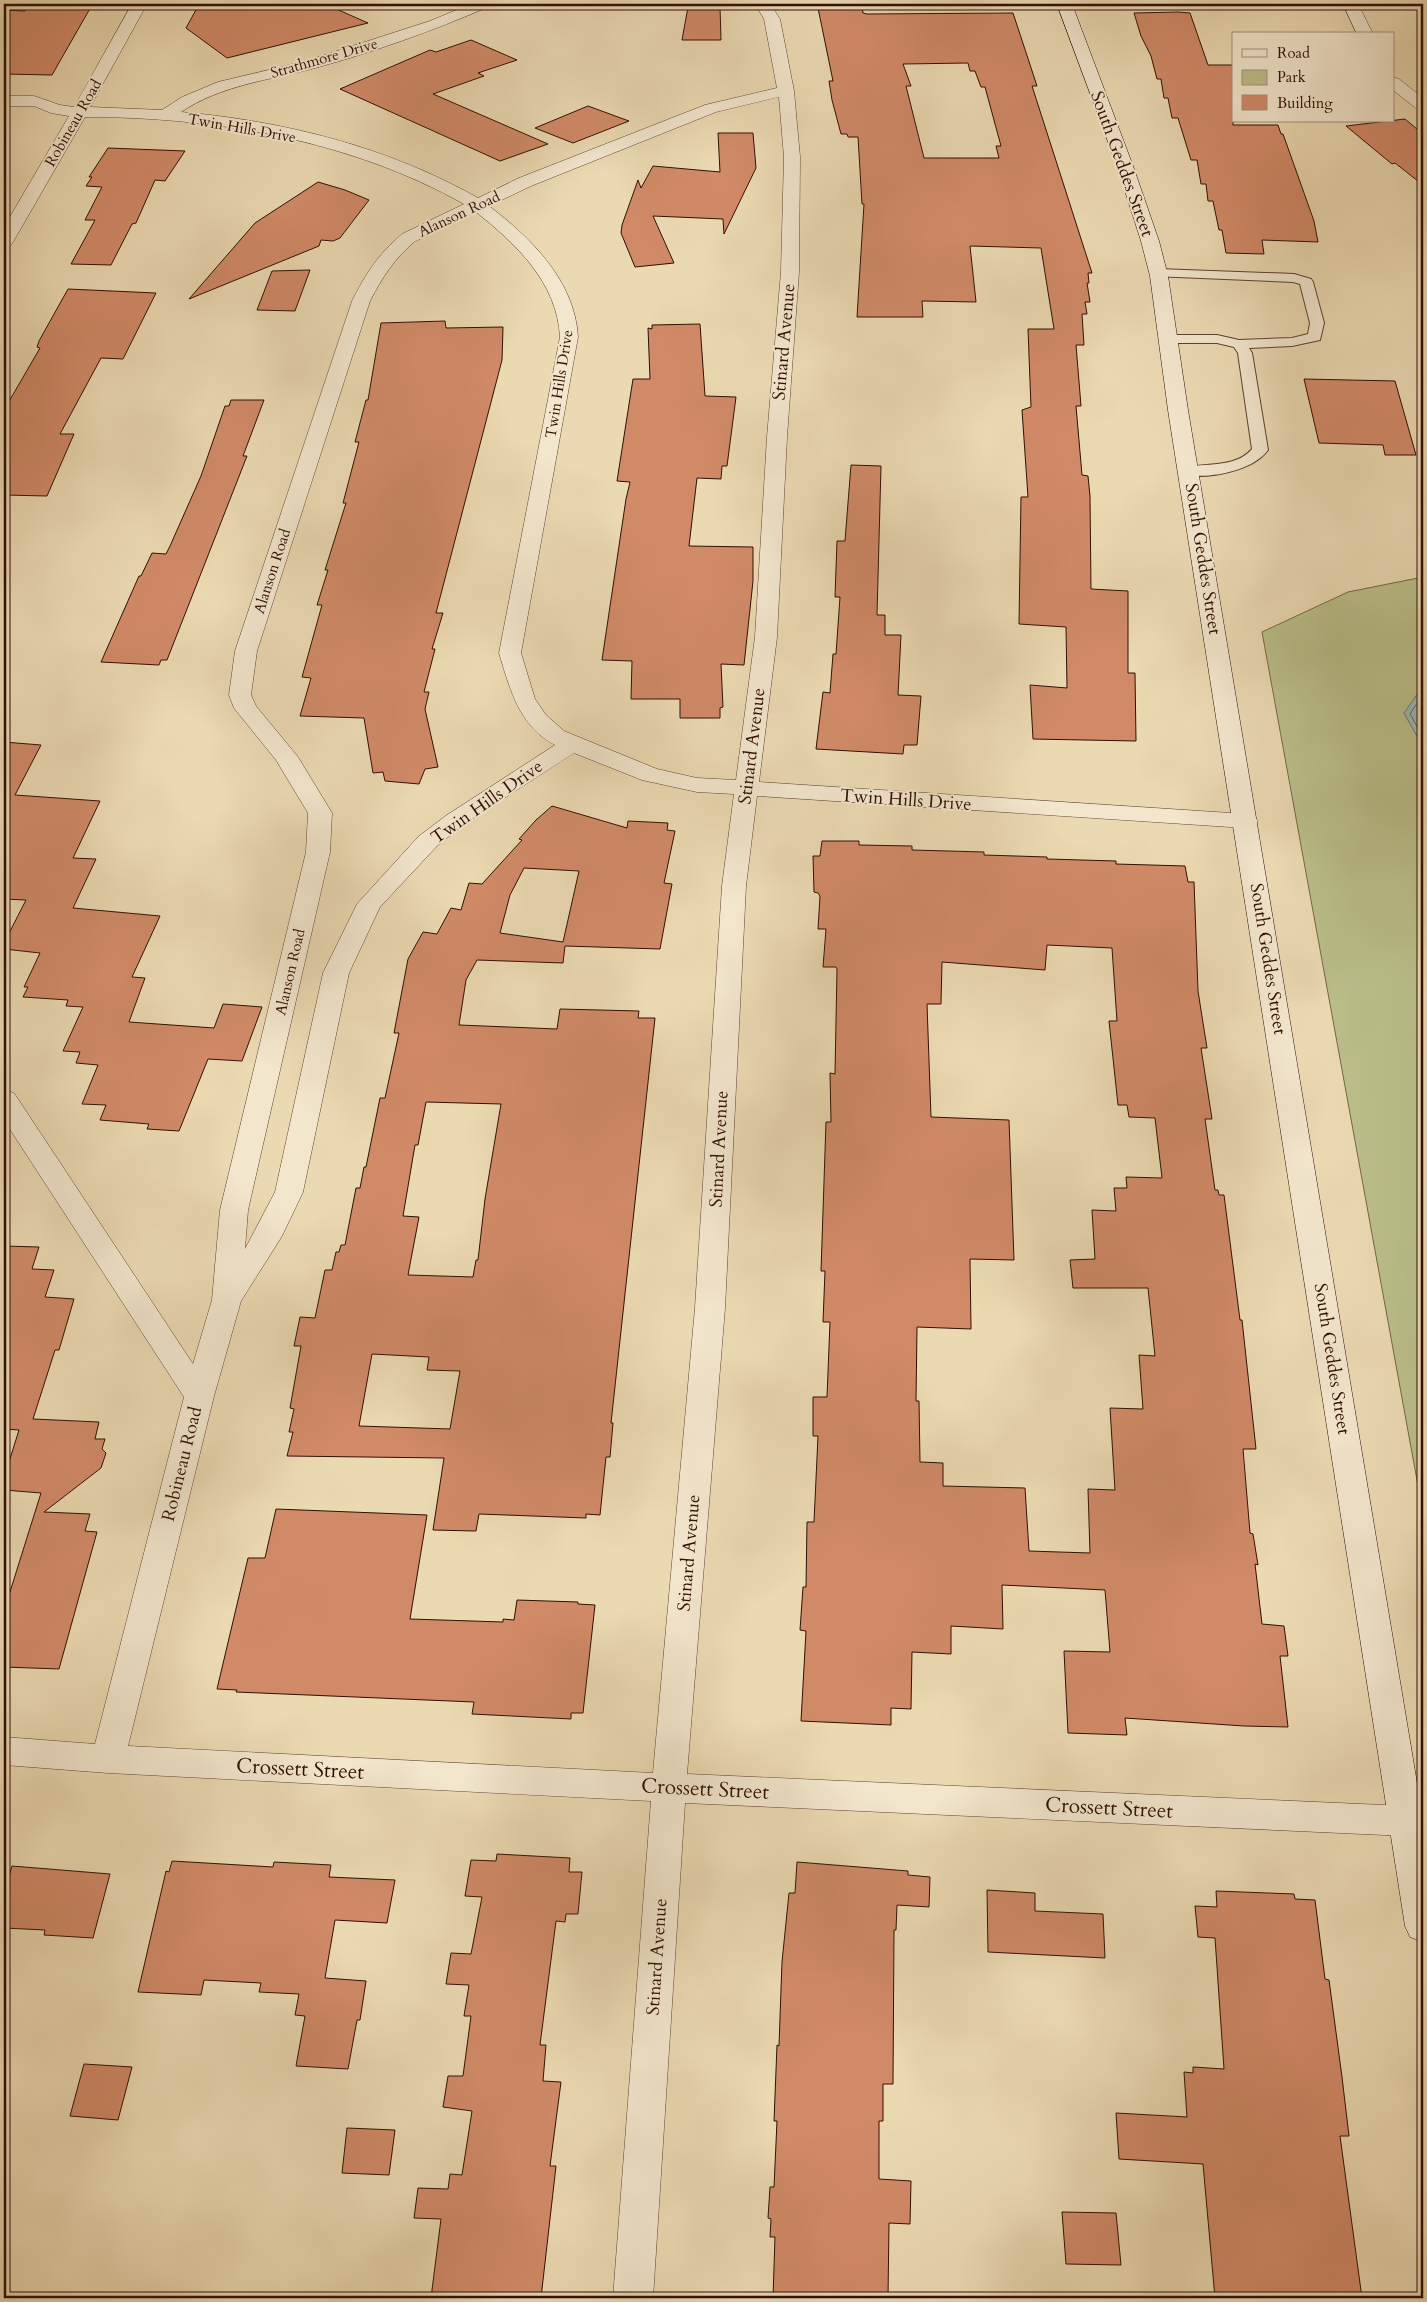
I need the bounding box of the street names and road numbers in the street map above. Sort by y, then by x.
street label: Strathmore Drive [268,33,380,83]
street label: Robineau Road [40,76,106,170]
street label: South Geddes Street [1084,88,1160,240]
street label: Twin Hills Drive [186,109,298,147]
street label: Alanson Road [415,186,503,242]
street label: Stinard Avenue [766,283,802,401]
street label: Twin Hills Drive [541,328,577,440]
street label: South Geddes Street [1179,482,1227,637]
street label: Alanson Road [249,526,295,616]
street label: Stinard Avenue [732,686,772,806]
street label: Twin Hills Drive [426,754,548,850]
street label: Twin Hills Drive [840,783,972,817]
street label: South Geddes Street [1244,882,1292,1037]
street label: Alanson Road [270,927,310,1017]
street label: Stinard Avenue [703,1090,735,1208]
street label: South Geddes Street [1308,1282,1356,1437]
street label: Robineau Road [156,1404,208,1524]
street label: Stinard Avenue [671,1494,707,1612]
street label: Crossett Street [235,1751,365,1787]
street label: Crossett Street [640,1771,770,1807]
street label: Crossett Street [1044,1790,1174,1826]
street label: Stinard Avenue [640,1898,674,2016]

